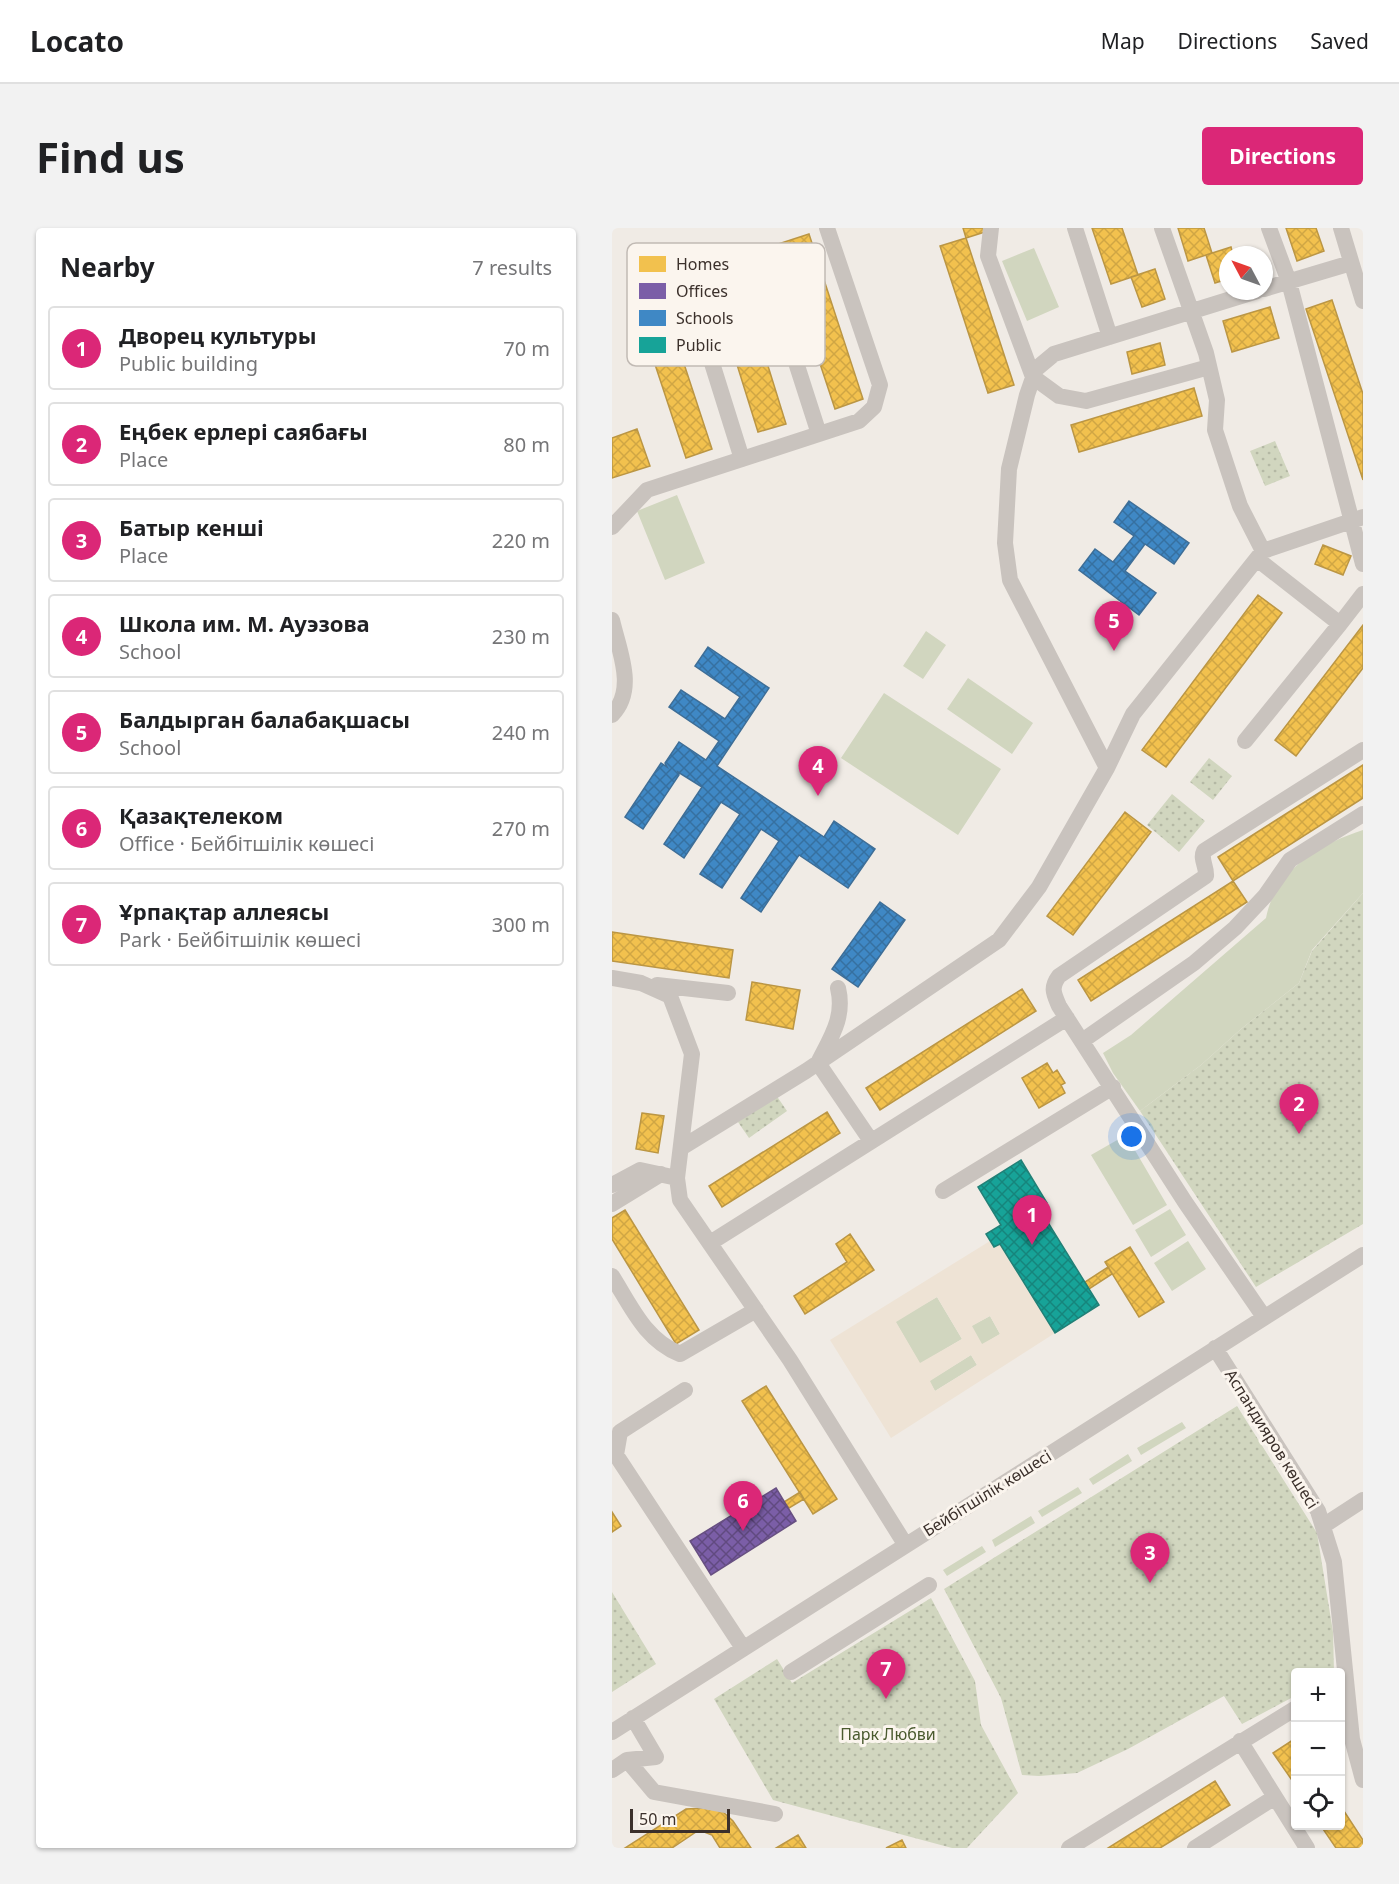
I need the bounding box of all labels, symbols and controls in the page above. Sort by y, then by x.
text: Locato [30,22,124,60]
text: Map [1101,27,1145,55]
text: Directions [1178,27,1277,55]
text: Saved [1310,27,1369,55]
button: Directions [1202,127,1363,185]
text: Find us [36,128,185,185]
legend [627,243,825,366]
north arrow [1219,246,1273,300]
text: Nearby [60,249,155,285]
text: Homes [676,253,729,275]
text: 7 results [472,254,552,281]
text: Offices [676,280,728,302]
text: Schools [676,307,734,329]
text: Дворец культуры [119,320,317,350]
text: Public [676,334,722,356]
text: 1 [76,335,87,362]
text: 70 m [503,335,550,362]
text: Public building [119,350,258,377]
text: Еңбек ерлері саябағы [119,416,368,446]
text: 2 [76,431,87,458]
text: 80 m [503,431,550,458]
text: Place [119,446,168,473]
text: Батыр кенші [119,512,264,542]
text: 3 [76,527,87,554]
text: 220 m [492,527,550,554]
text: Place [119,542,168,569]
pin: 5 [1094,602,1134,651]
text: Школа им. М. Ауэзова [119,608,370,638]
text: 4 [76,623,87,650]
text: 230 m [492,623,550,650]
text: School [119,638,181,665]
text: Балдырган балабақшасы [119,704,410,734]
text: 5 [76,719,87,746]
text: 240 m [492,719,550,746]
text: School [119,734,181,761]
pin: 4 [798,746,838,796]
text: Қазақтелеком [119,800,283,830]
text: 6 [76,815,87,842]
text: 270 m [492,815,550,842]
text: Office · Бейбітшілік көшесі [119,830,374,857]
text: Ұрпақтар аллеясы [119,896,329,926]
text: 7 [76,911,87,938]
text: 300 m [492,911,550,938]
text: Park · Бейбітшілік көшесі [119,926,361,953]
pin: 2 [1280,1084,1318,1134]
your location [1117,1122,1146,1151]
pin: 1 [1012,1196,1052,1245]
street label: Аспандияров көшесі [1220,1365,1324,1513]
street label: Бейбітшілік көшесі [919,1445,1055,1541]
pin: 6 [724,1482,762,1531]
pin: 3 [1130,1534,1170,1583]
pin: 7 [866,1650,906,1699]
map controls [1291,1668,1345,1830]
button: + [1291,1668,1345,1722]
button: − [1291,1722,1345,1776]
park label: Парк Любви [840,1723,936,1745]
button: locate [1291,1776,1345,1830]
scale bar [630,1806,730,1834]
text: 50 m [639,1808,676,1830]

